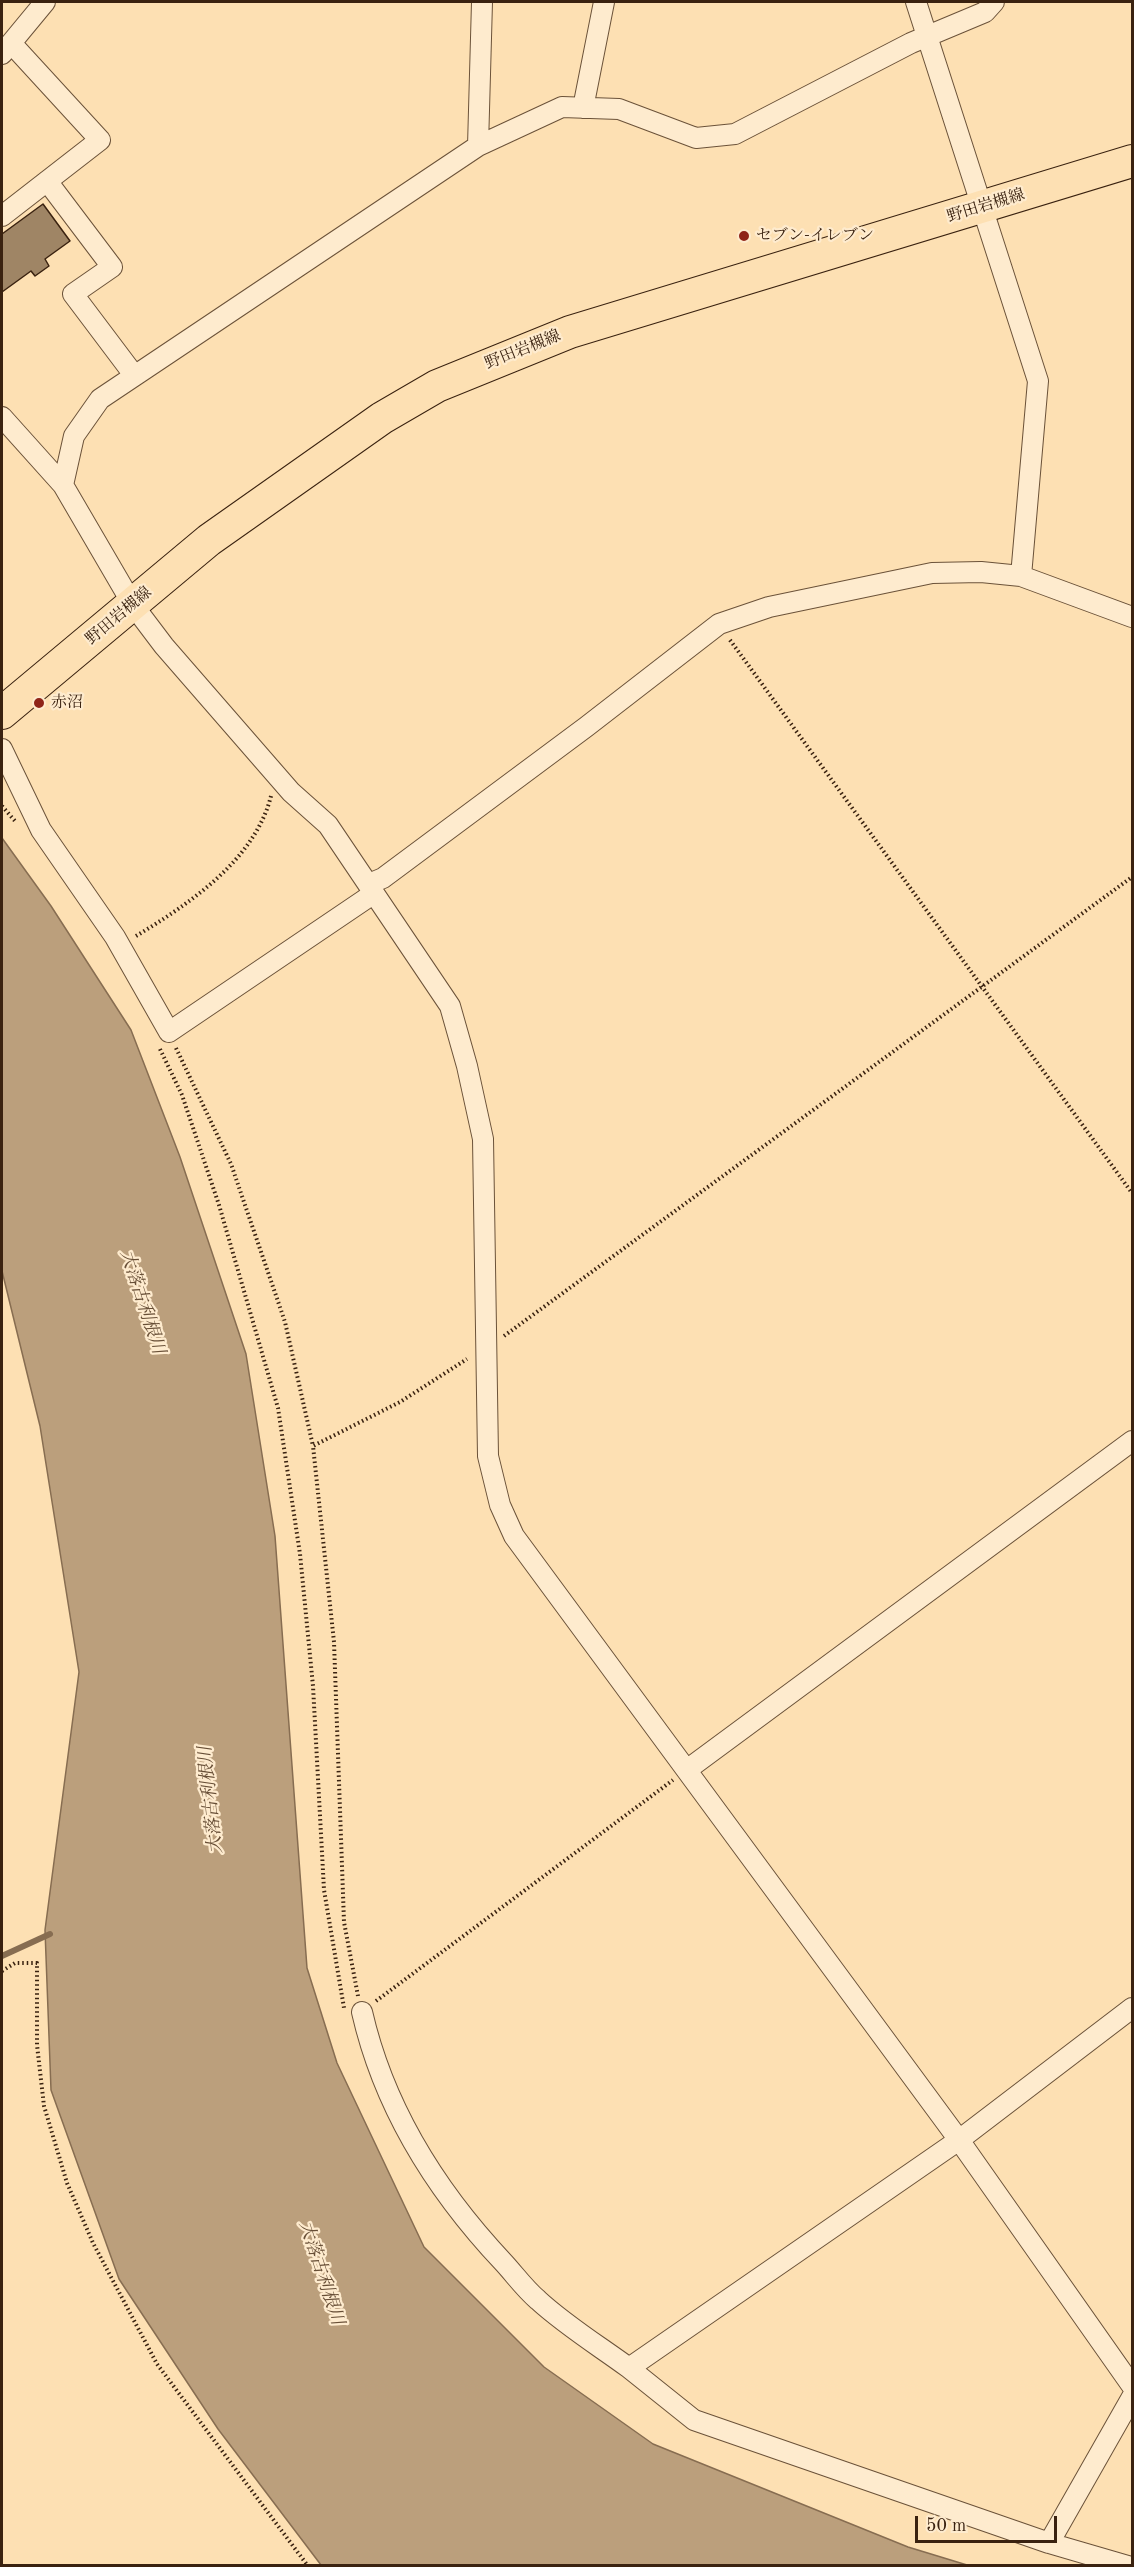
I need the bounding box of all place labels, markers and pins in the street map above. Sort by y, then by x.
place label: セブン-イレブン [756,226,874,246]
marker: セブン-イレブン [737,229,751,243]
place label: 赤沼 [51,693,83,713]
marker: 赤沼 [32,696,46,710]

